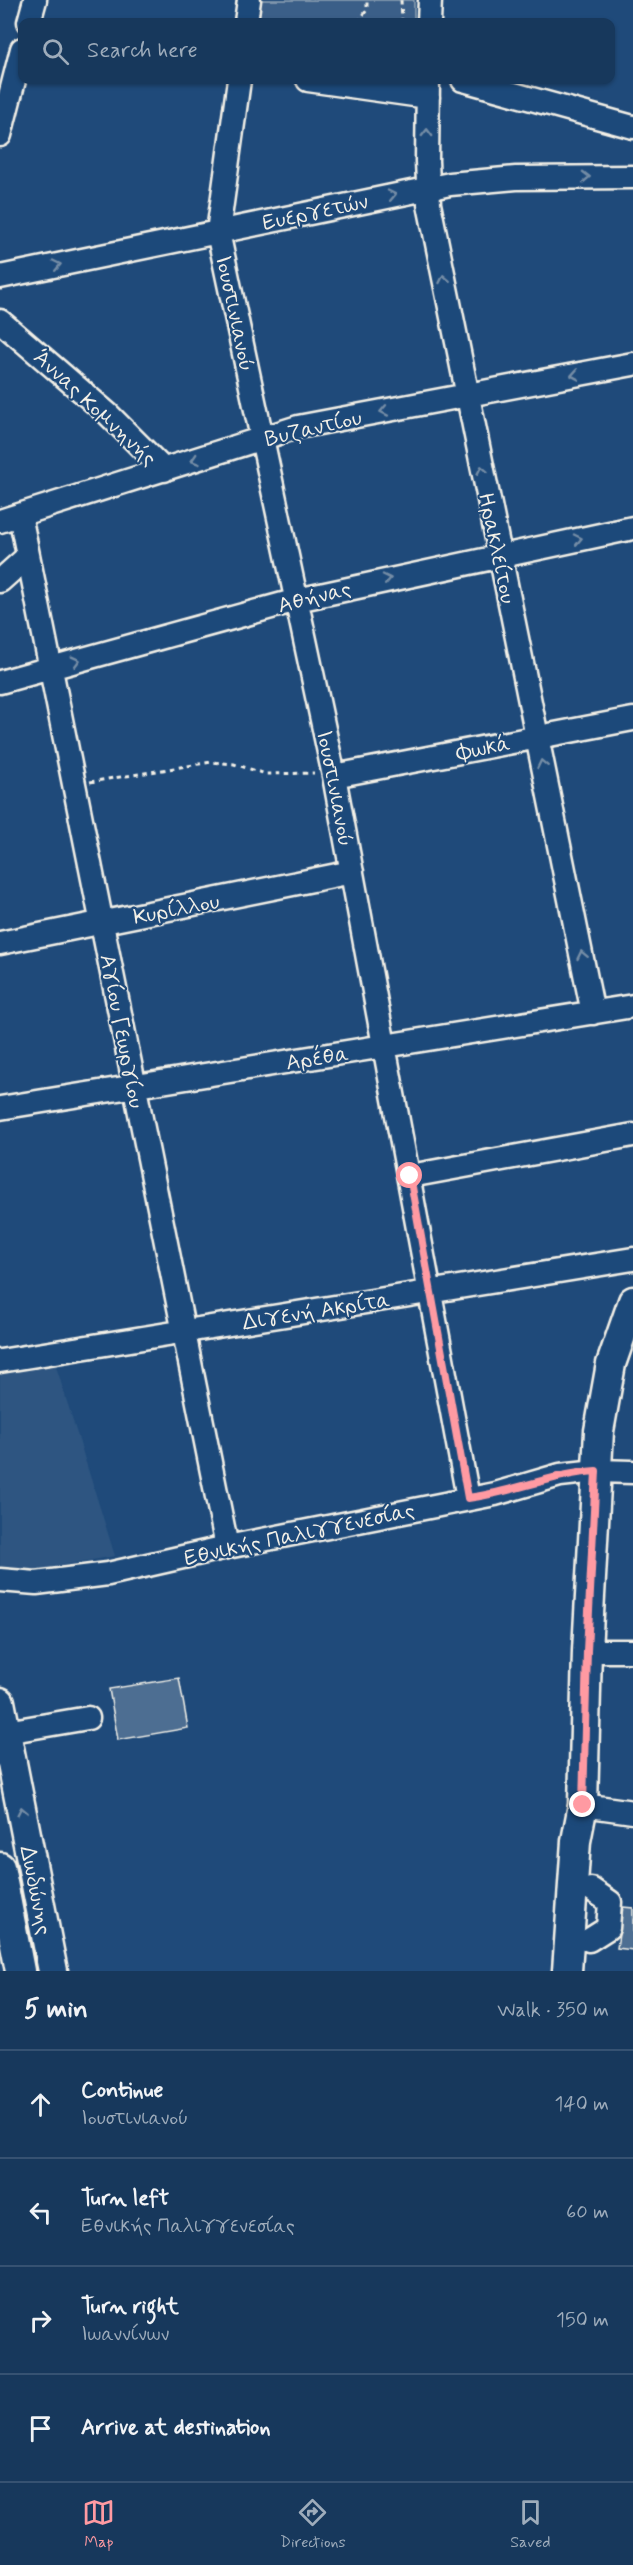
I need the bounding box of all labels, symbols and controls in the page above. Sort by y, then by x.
search box [18,18,615,84]
icon: search [39,35,72,68]
text: Search here [87,37,198,65]
one-way arrow [421,129,434,138]
one-way arrow [581,171,590,184]
street label: Ευεργετών [260,188,371,238]
one-way arrow [387,189,397,202]
street label: Ιουστινιανού [208,253,260,374]
one-way arrow [52,259,62,272]
one-way arrow [438,275,451,285]
street label: Άννας Κομνηνής [27,344,162,473]
one-way arrow [571,368,581,381]
street label: Βυζαντίου [262,404,365,454]
one-way arrow [379,404,389,417]
one-way arrow [190,453,201,465]
one-way arrow [476,466,489,476]
street label: Ηρακλείτου [471,490,521,606]
one-way arrow [572,533,582,546]
one-way arrow [382,573,392,586]
street label: Αθήνας [275,575,354,621]
one-way arrow [71,655,81,668]
street label: Ιουστινιανού [309,728,359,849]
street label: Φωκά [453,730,513,768]
one-way arrow [536,760,549,770]
street label: Κυρίλλου [131,888,222,932]
one-way arrow [576,951,589,961]
street label: Αγίου Γεωργίου [92,952,150,1111]
street label: Αρέθα [284,1039,351,1078]
route start [396,1162,422,1188]
street label: Διγενή Ακρίτα [240,1286,392,1337]
street label: Εθνικής Παλιγγενεσίας [182,1497,417,1573]
route end [569,1791,595,1817]
one-way arrow [16,1806,29,1816]
street label: Δωδώνης [13,1843,57,1937]
text: 5 min [24,1993,88,2027]
text: Walk · 350 m [497,1997,609,2024]
text: Continue [81,2077,163,2105]
icon: ahead [24,2088,57,2121]
text: 140 m [555,2091,609,2118]
text: Ιουστινιανού [81,2105,188,2132]
text: Turn left [81,2185,169,2213]
icon: left [24,2196,57,2229]
text: 60 m [566,2199,609,2226]
text: Εθνικής Παλιγγενεσίας [81,2213,295,2240]
text: Turn right [81,2293,179,2321]
icon: right [24,2304,57,2337]
text: 150 m [556,2307,609,2334]
text: Ιωαννίνων [81,2321,169,2348]
icon: arrive [24,2412,57,2445]
text: Arrive at destination [81,2414,271,2442]
tab: Map [82,2496,115,2553]
tab: Directions [280,2496,346,2553]
tab: Saved [510,2496,551,2553]

